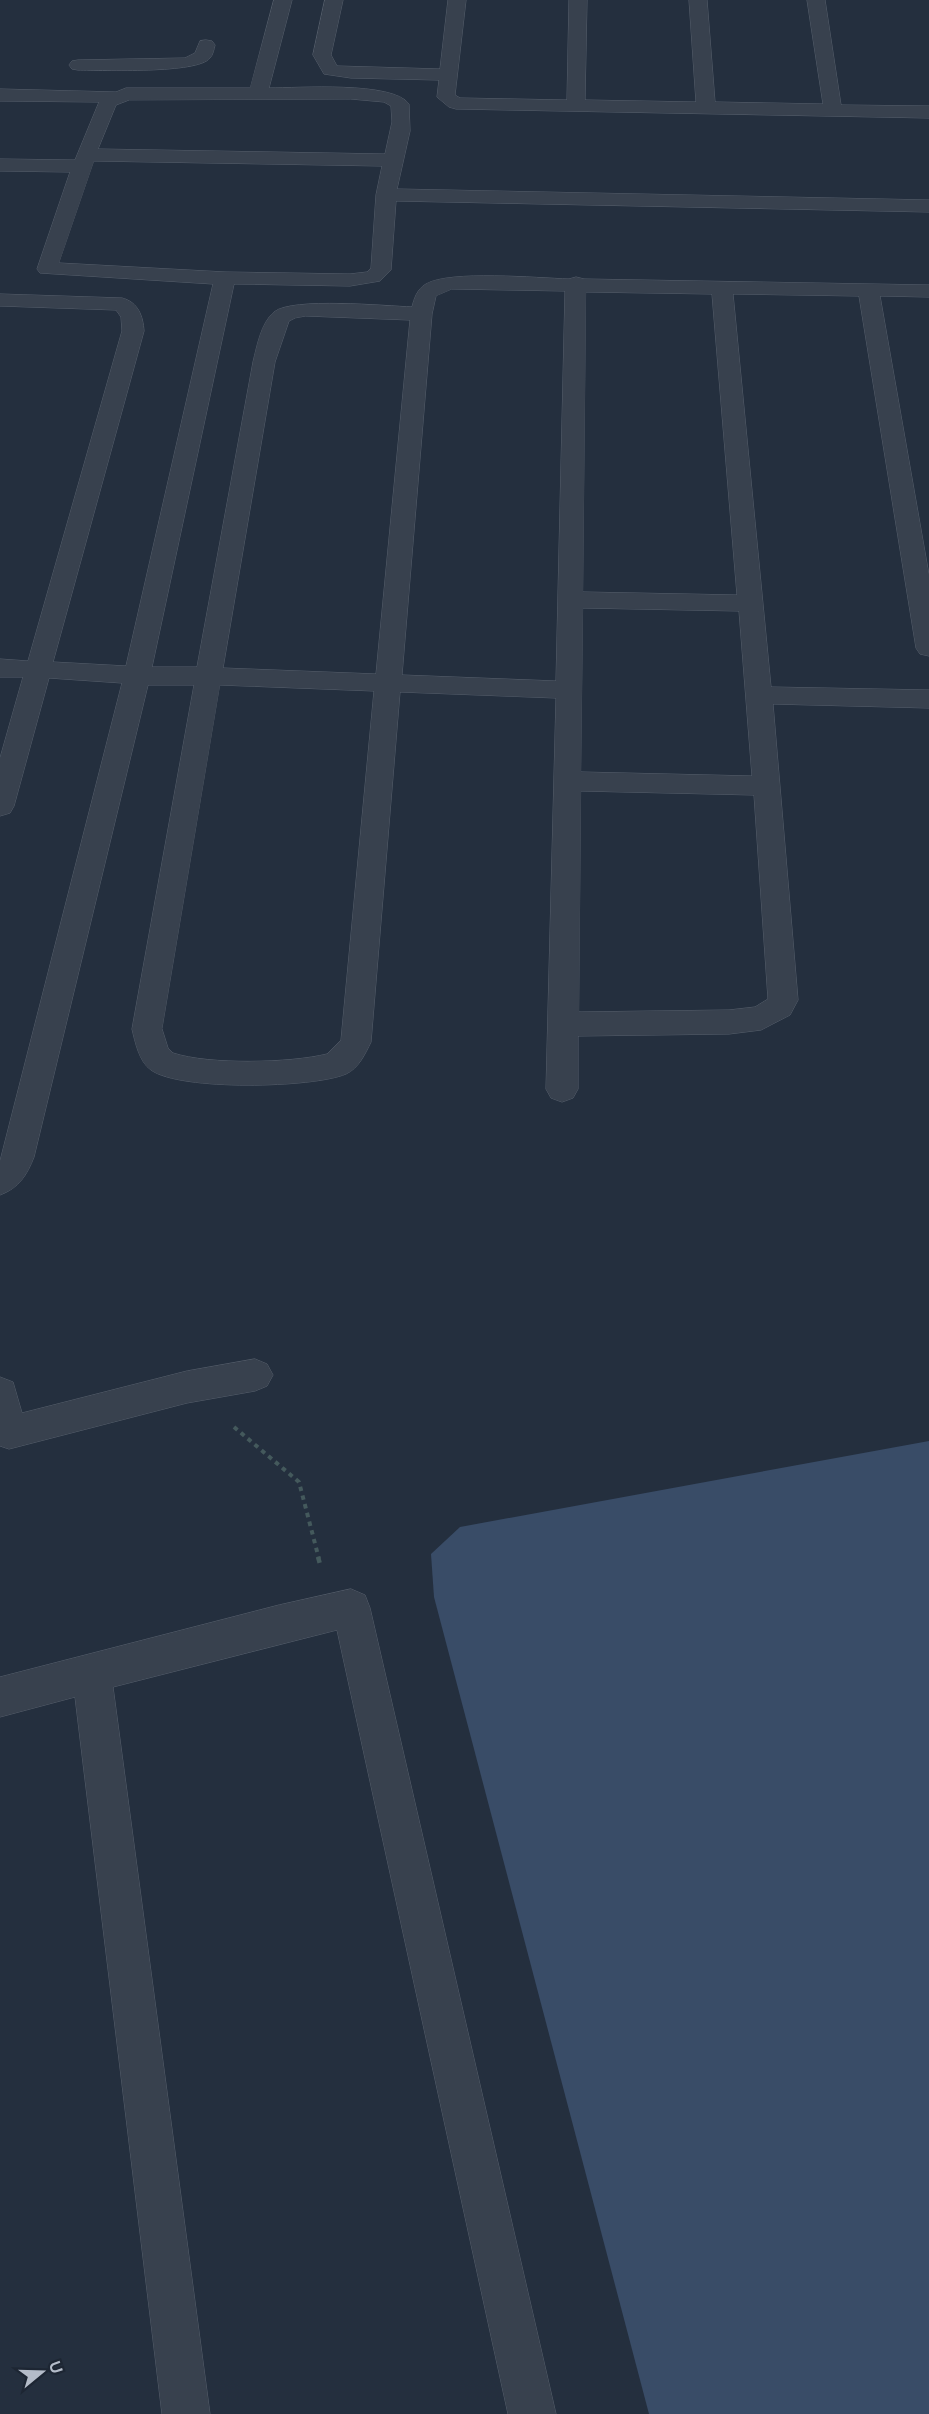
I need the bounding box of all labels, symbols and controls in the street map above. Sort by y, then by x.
north arrow [12,2342,72,2402]
text: U [45,2359,67,2376]

